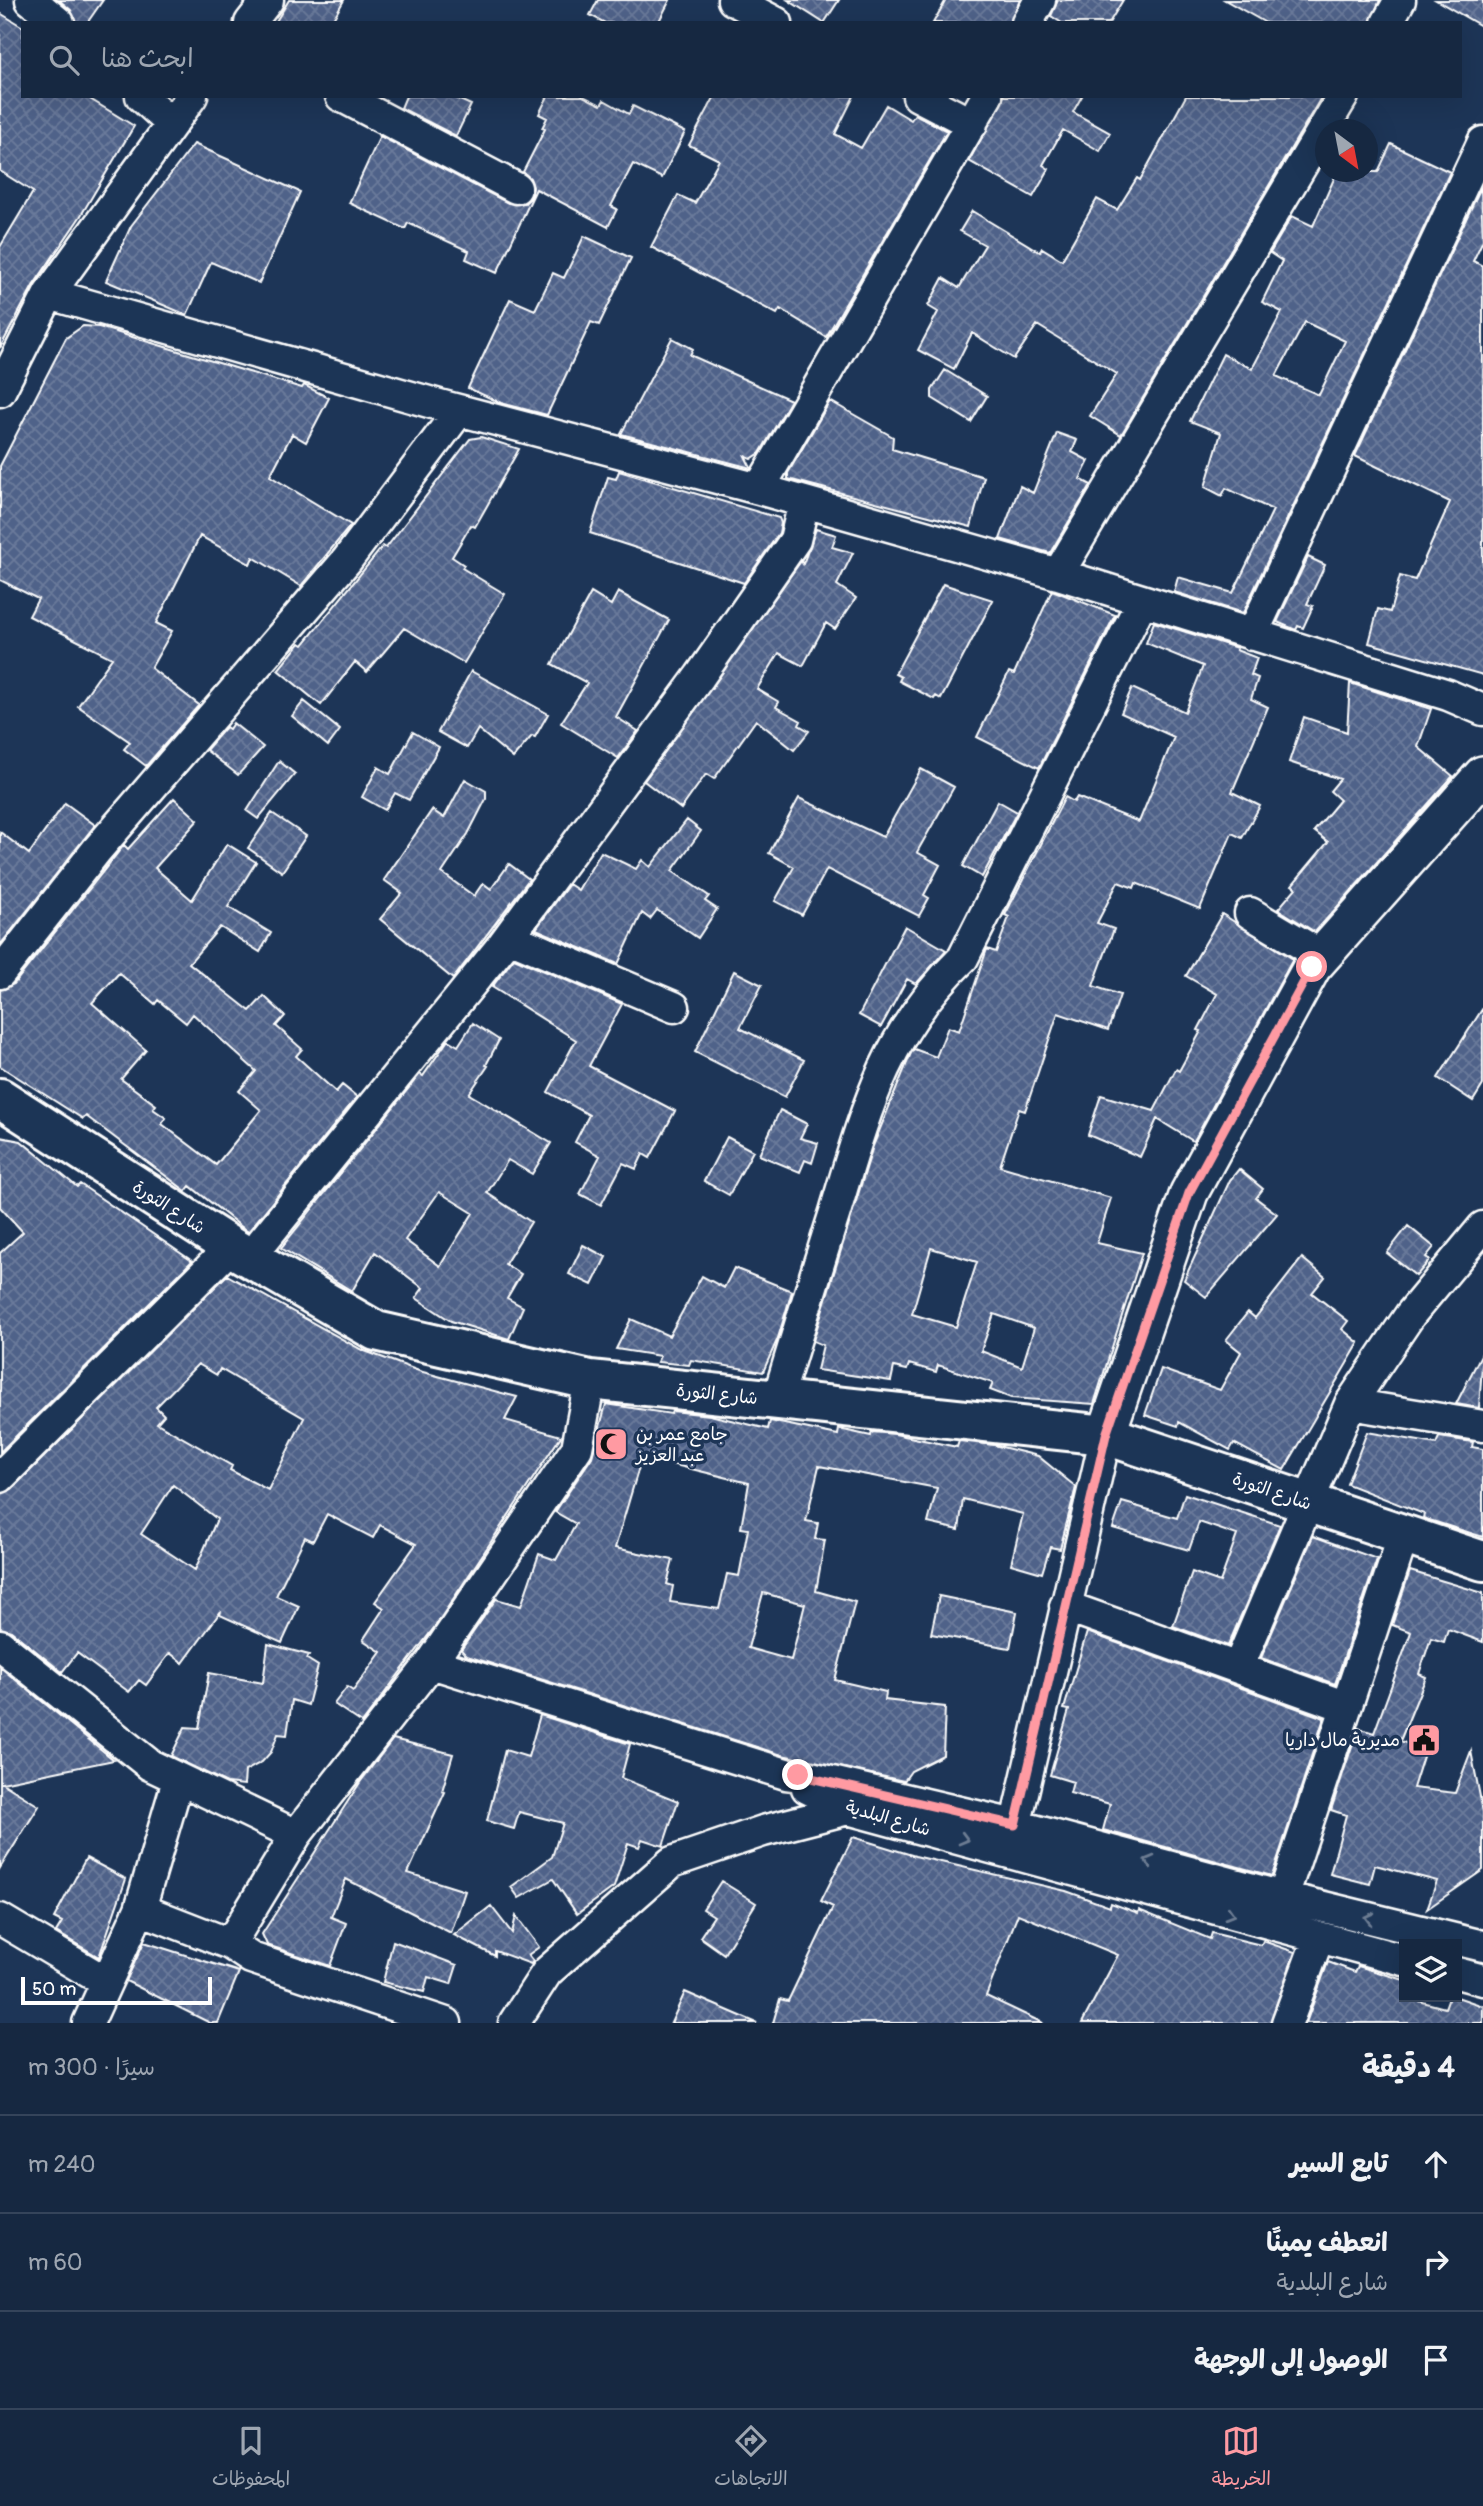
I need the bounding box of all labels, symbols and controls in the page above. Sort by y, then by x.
search box [21,21,1462,98]
icon: search [45,41,83,79]
text: ابحث هنا [101,43,194,75]
north arrow [1315,119,1378,182]
route start [1296,951,1327,982]
street label: شارع الثورة [128,1175,209,1239]
street label: شارع الثورة [675,1379,759,1410]
place label: جامع عمر بن عبد العزيز [634,1423,728,1467]
mosque icon: جامع عمر بن عبد العزيز [592,1425,630,1463]
street label: شارع الثورة [1229,1467,1314,1516]
public building icon: مديرية مال داريا [1405,1721,1443,1759]
place label: مديرية مال داريا [1285,1729,1400,1752]
route end [782,1759,813,1790]
street label: شارع البلدية [843,1795,933,1842]
one-way arrow [958,1831,970,1846]
one-way arrow [1143,1855,1155,1869]
one-way arrow [1224,1906,1236,1920]
one-way arrow [1363,1912,1375,1926]
map controls [1399,1939,1462,2002]
button: layers [1399,1939,1462,2002]
scale bar [21,1974,212,2006]
text: 50 m [32,1977,76,2001]
text: 4 دقيقة [1362,2049,1455,2086]
text: سيرًا · 300 m [28,2053,155,2082]
icon: ahead [1417,2145,1455,2183]
text: تابع السير [1290,2148,1388,2180]
text: 240 m [28,2150,95,2179]
text: انعطف يمينًا [1266,2227,1388,2259]
icon: right [1417,2243,1455,2281]
text: 60 m [28,2248,83,2277]
text: شارع البلدية [1276,2268,1388,2297]
icon: arrive [1417,2341,1455,2379]
text: الوصول إلى الوجهة [1194,2344,1388,2376]
tab: المحفوظات [212,2422,290,2495]
tab: الاتجاهات [714,2422,788,2495]
tab: الخريطة [1212,2422,1271,2495]

